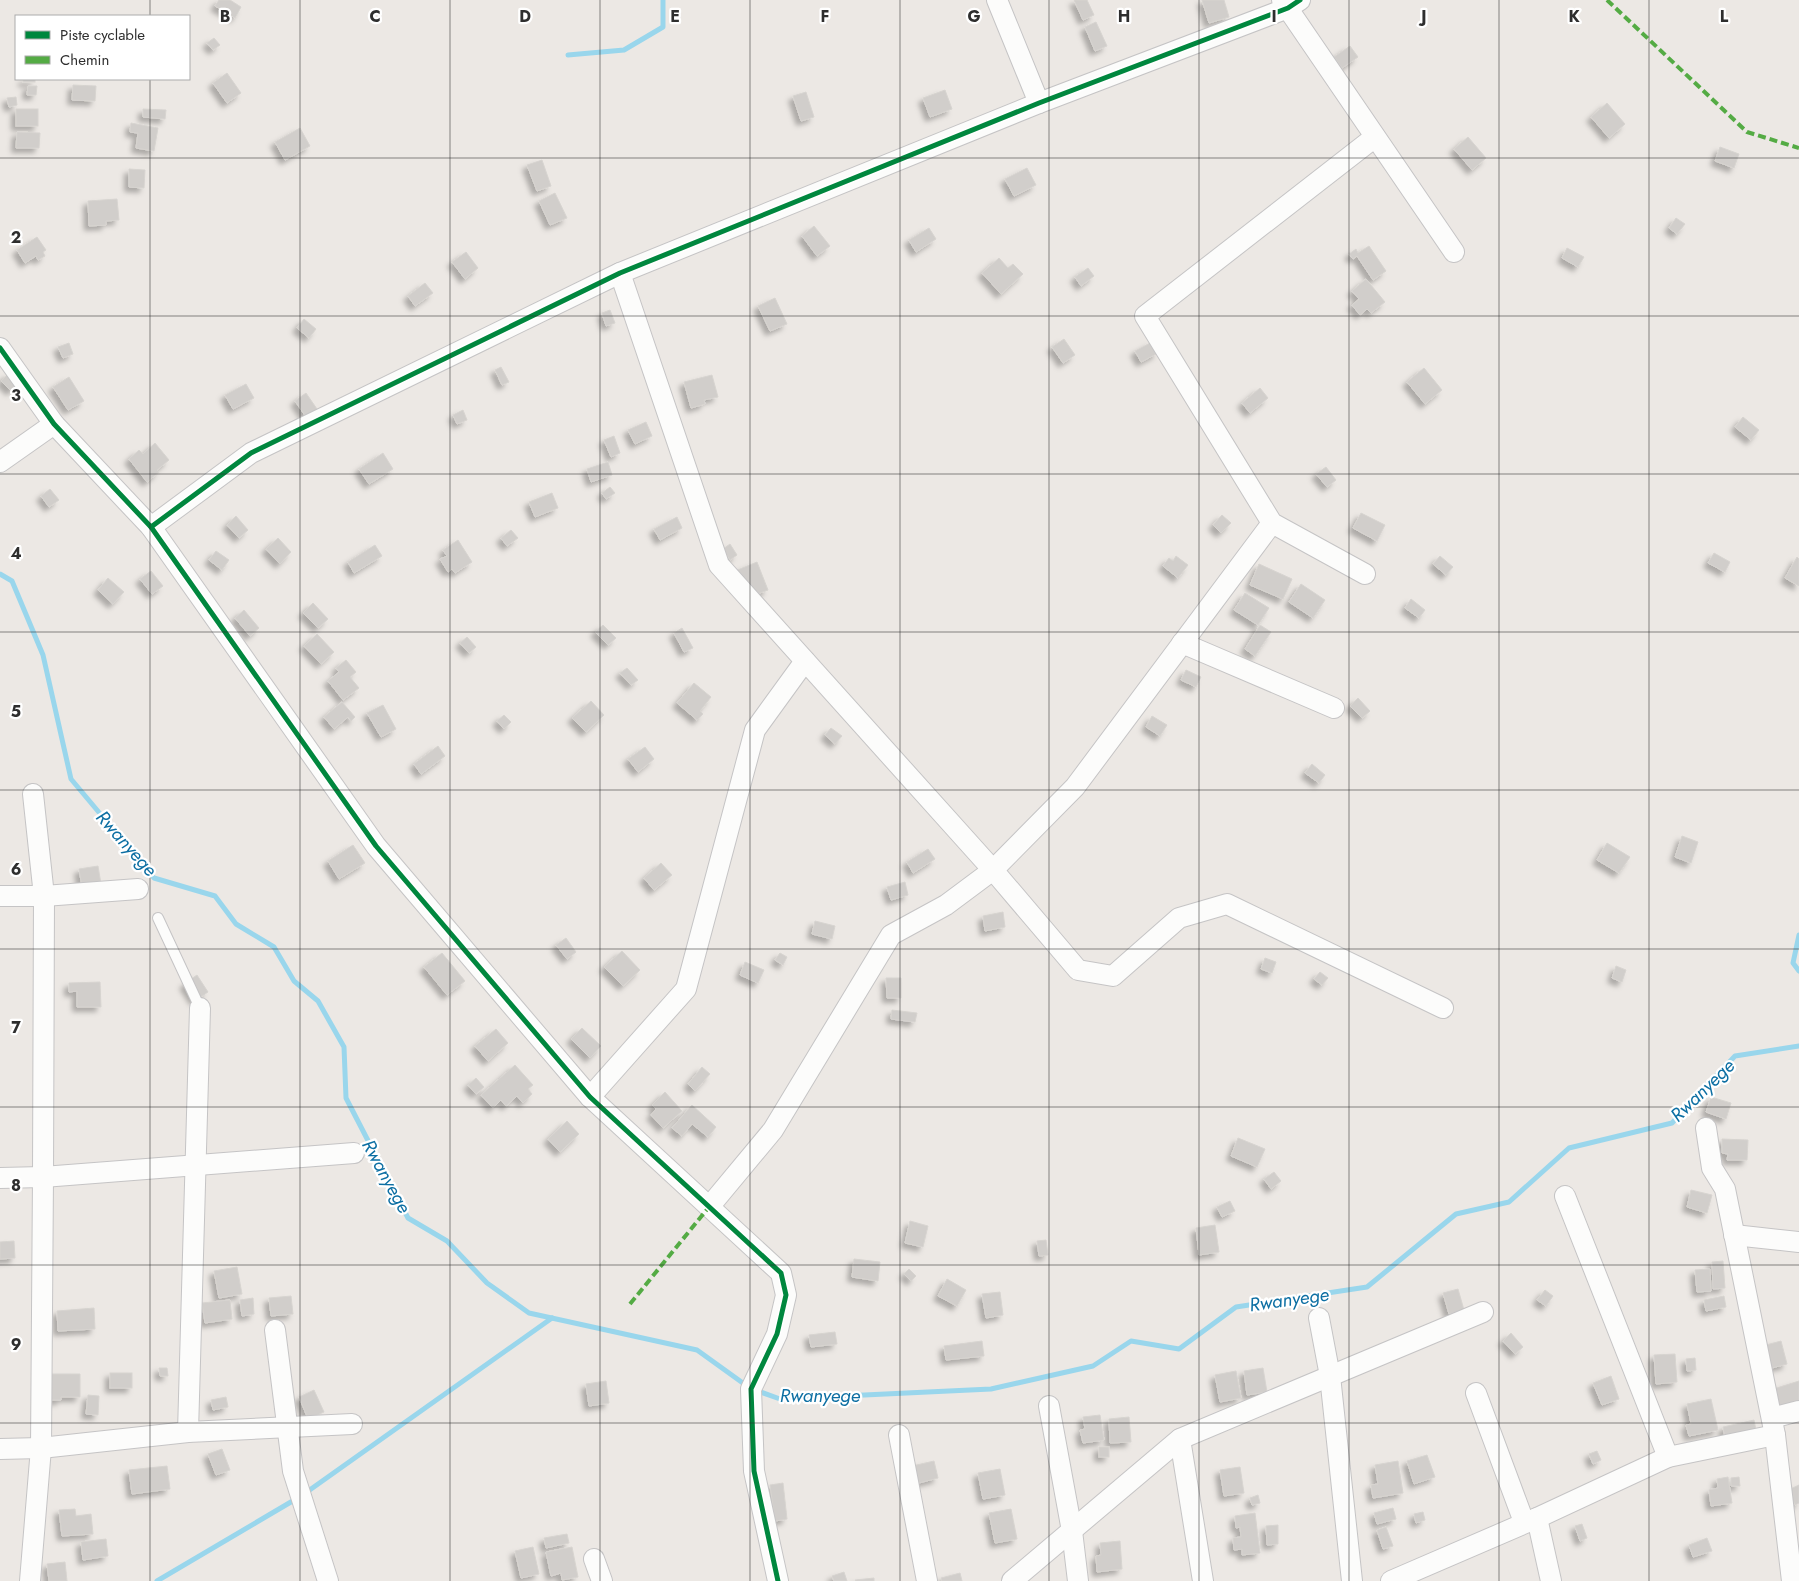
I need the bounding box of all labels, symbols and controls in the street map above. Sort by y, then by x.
text: B [220,5,230,28]
text: C [369,5,381,28]
text: D [519,5,531,28]
text: E [670,5,680,28]
text: F [821,5,829,28]
text: G [967,5,981,28]
text: H [1118,5,1130,28]
text: I [1271,5,1277,28]
text: J [1418,5,1427,28]
text: K [1568,5,1580,28]
text: L [1720,5,1729,28]
legend [15,15,190,80]
text: Piste cyclable [60,24,145,46]
text: Chemin [60,49,109,71]
text: 2 [11,226,21,249]
text: 3 [11,384,21,407]
text: 4 [10,542,22,565]
text: 5 [11,700,21,723]
water label: Rwanyege [90,804,164,883]
text: 6 [11,858,21,881]
text: 7 [11,1016,21,1039]
water label: Rwanyege [1664,1052,1741,1128]
water label: Rwanyege [355,1135,418,1218]
text: 8 [11,1174,21,1197]
water label: Rwanyege [1247,1280,1331,1318]
text: 9 [11,1333,21,1356]
water label: Rwanyege [780,1382,861,1409]

